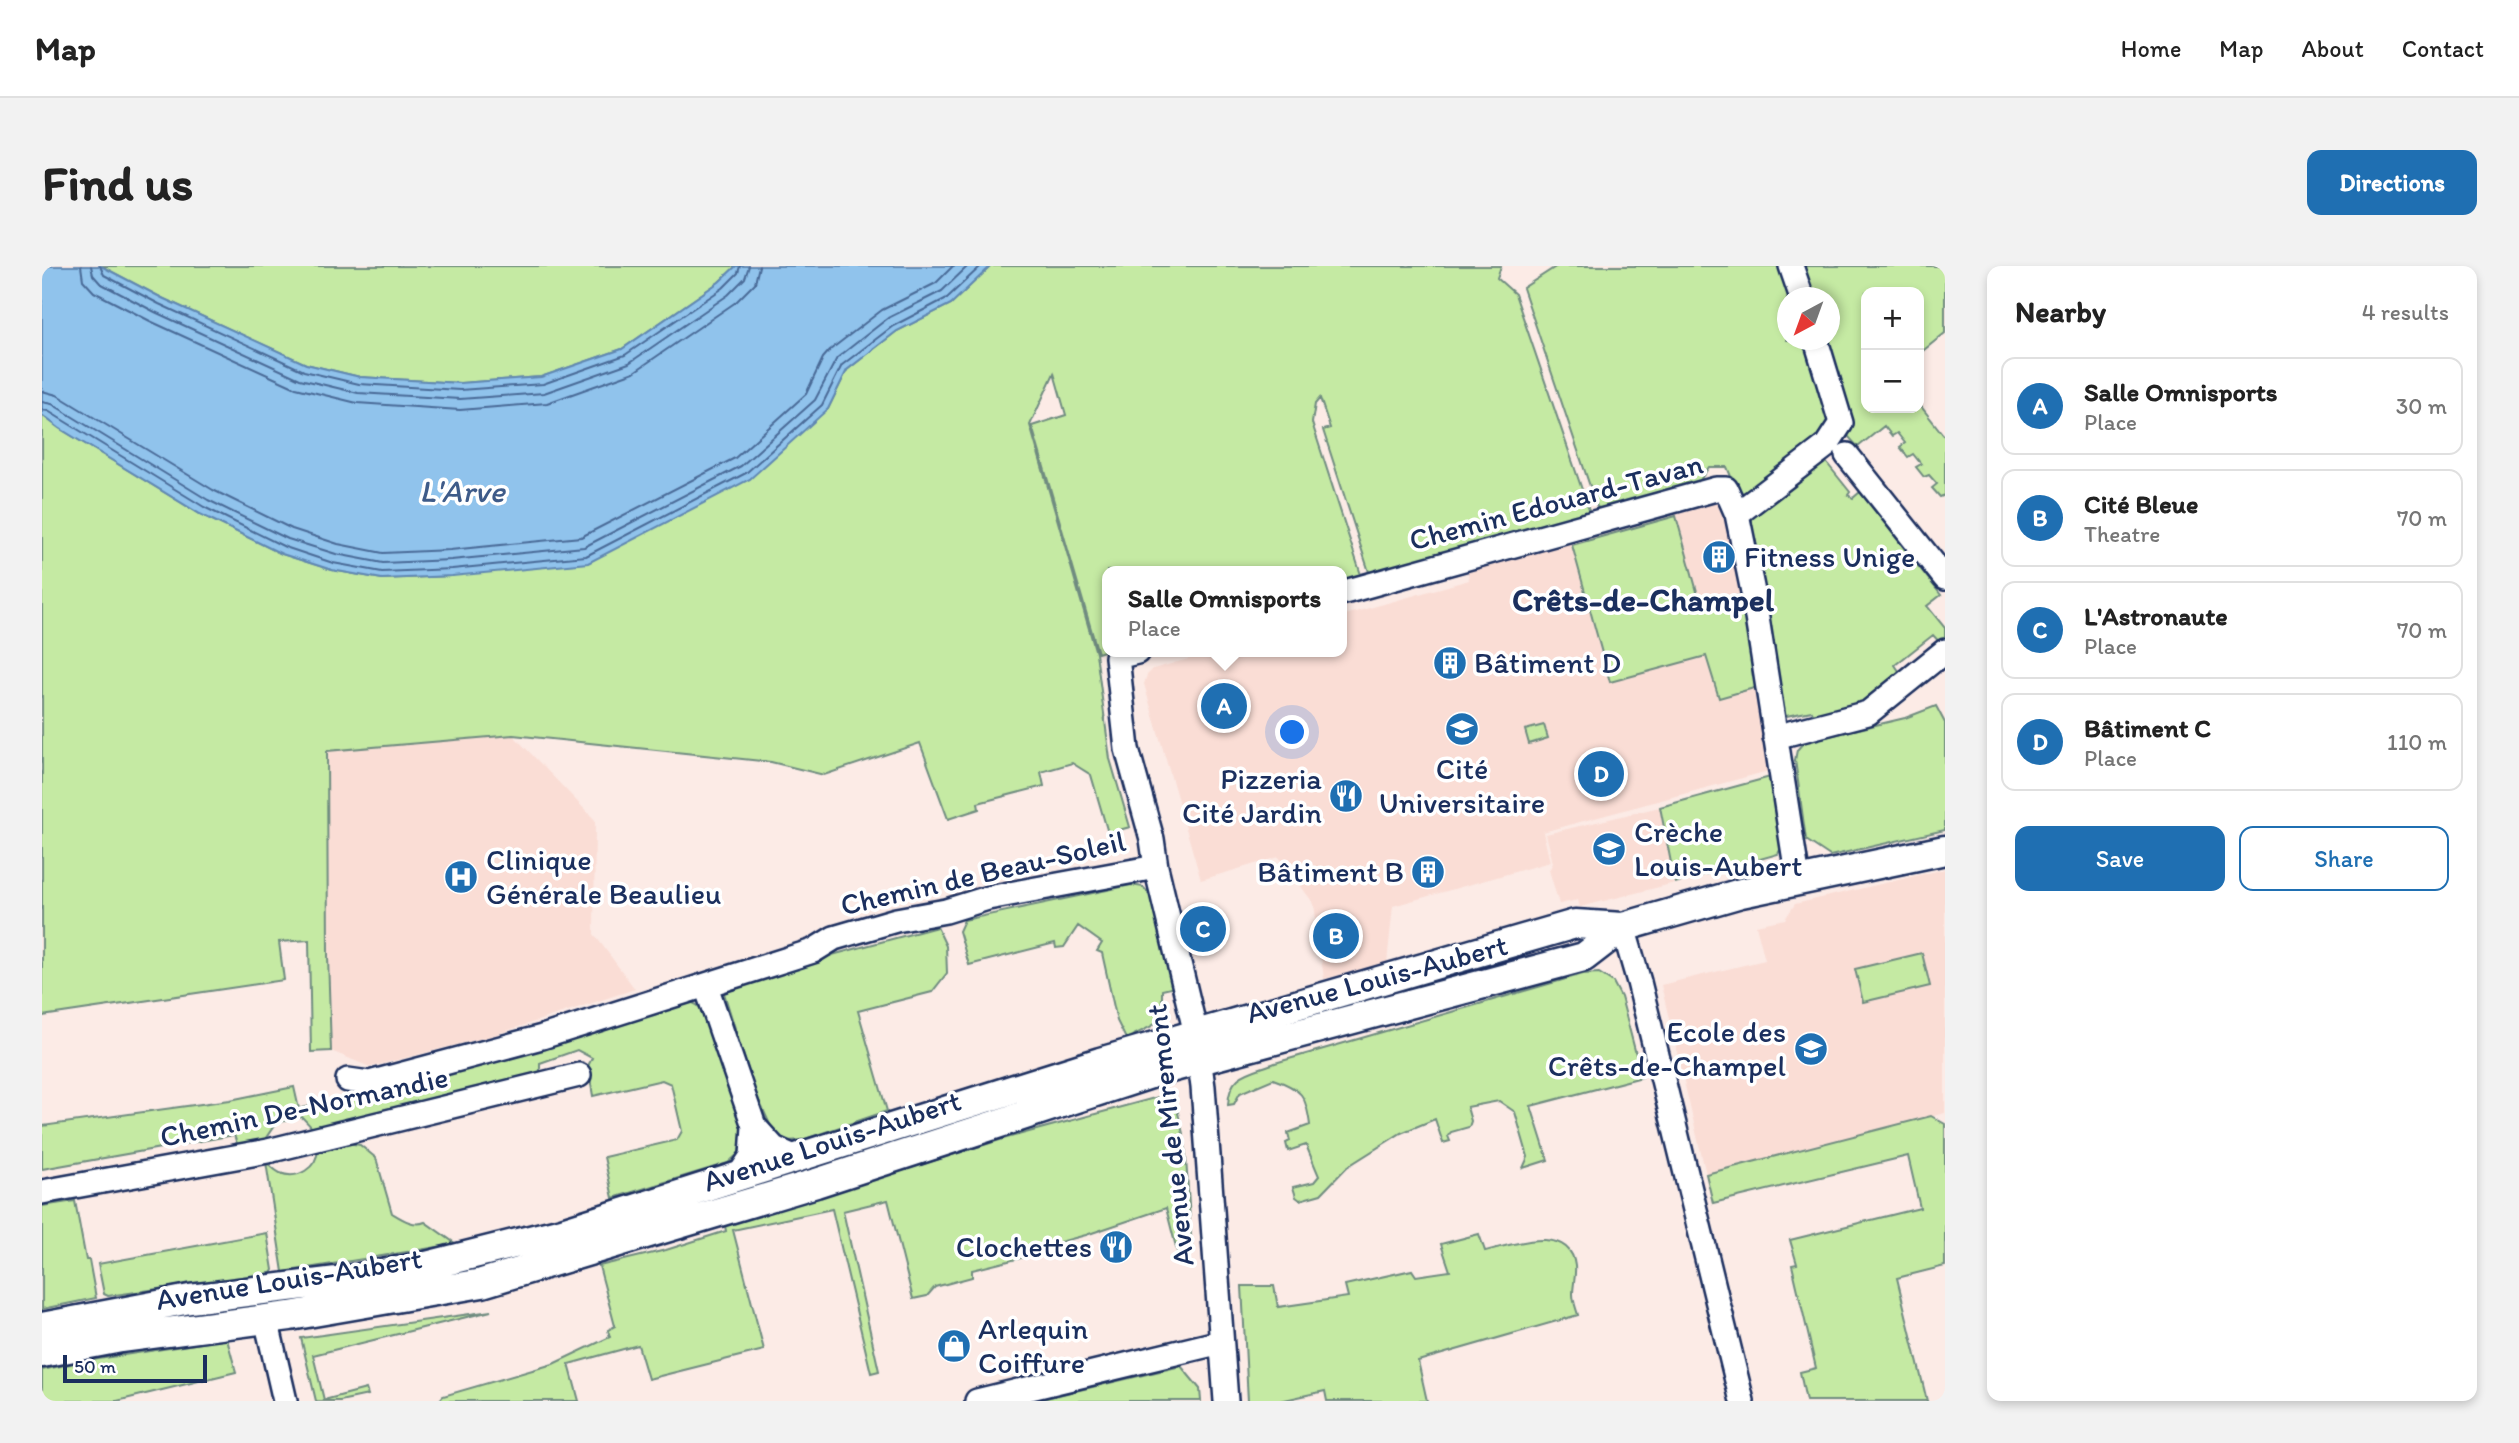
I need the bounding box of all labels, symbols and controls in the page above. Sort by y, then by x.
text: Map [35,29,96,68]
text: Home [2121,34,2181,63]
text: Map [2219,34,2263,63]
text: About [2301,34,2364,63]
text: Contact [2402,34,2484,63]
button: Directions [2307,150,2477,215]
text: Find us [42,153,193,212]
north arrow [1777,287,1840,350]
map controls [1861,287,1924,413]
button: + [1861,287,1924,350]
text: Nearby [2015,293,2106,330]
text: 4 results [2362,298,2449,326]
button: − [1861,350,1924,413]
text: Salle Omnisports [2084,376,2278,408]
text: A [2033,392,2047,420]
text: 30 m [2396,392,2447,420]
text: Place [2084,408,2137,436]
street label: Chemin Edouard-Tavan [1405,445,1707,559]
water label: L'Arve [419,472,506,510]
text: Cité Bleue [2084,488,2198,520]
text: B [2033,504,2047,532]
text: 70 m [2397,504,2447,532]
text: Theatre [2084,520,2160,548]
building icon: Fitness Unige [1700,538,1738,576]
place label: Fitness Unige [1744,538,1915,575]
popup [1102,566,1347,657]
district label: Crêts-de-Champel [1512,580,1775,619]
text: Salle Omnisports [1128,582,1321,614]
text: L'Astronaute [2084,600,2228,632]
text: Place [1128,614,1181,642]
text: C [2033,616,2047,644]
text: 70 m [2397,616,2447,644]
text: Place [2084,632,2137,660]
building icon: Bâtiment D [1431,644,1469,682]
place label: Bâtiment D [1474,644,1621,681]
pin: A [1201,680,1247,732]
school or university icon: Cité Universitaire [1443,710,1481,748]
text: Bâtiment C [2084,712,2211,744]
your location [1275,715,1309,749]
text: D [2032,728,2048,756]
text: 110 m [2387,728,2447,756]
text: Place [2084,744,2137,772]
pin: D [1578,748,1624,800]
place label: Cité Universitaire [1379,750,1545,821]
place label: Pizzeria Cité Jardin [1182,760,1322,831]
restaurant icon: Pizzeria Cité Jardin [1327,777,1365,815]
place label: Crèche Louis-Aubert [1634,813,1802,884]
street label: Chemin de Beau-Soleil [837,822,1129,923]
button: Save [2015,826,2225,891]
button: Share [2239,826,2449,891]
school or university icon: Crèche Louis-Aubert [1590,830,1628,868]
place label: Clinique Générale Beaulieu [486,841,721,912]
place label: Bâtiment B [1257,853,1404,890]
building icon: Bâtiment B [1409,853,1447,891]
hospital icon: Clinique Générale Beaulieu [442,858,480,896]
pin: C [1180,903,1226,955]
pin: B [1313,910,1359,962]
street label: Avenue Louis-Aubert [1242,926,1512,1031]
street label: Avenue de Miremont [1137,1002,1202,1268]
place label: Ecole des Crêts-de-Champel [1548,1013,1787,1084]
school or university icon: Ecole des Crêts-de-Champel [1792,1030,1830,1068]
street label: Chemin De-Normandie [156,1058,451,1155]
street label: Avenue Louis-Aubert [698,1081,965,1200]
place label: Clochettes [956,1228,1092,1265]
restaurant icon: Clochettes [1097,1228,1135,1266]
street label: Avenue Louis-Aubert [153,1239,425,1318]
place label: Arlequin Coiffure [978,1310,1088,1381]
shop icon: Arlequin Coiffure [935,1327,973,1365]
scale bar [63,1352,206,1384]
text: 50 m [74,1355,116,1378]

